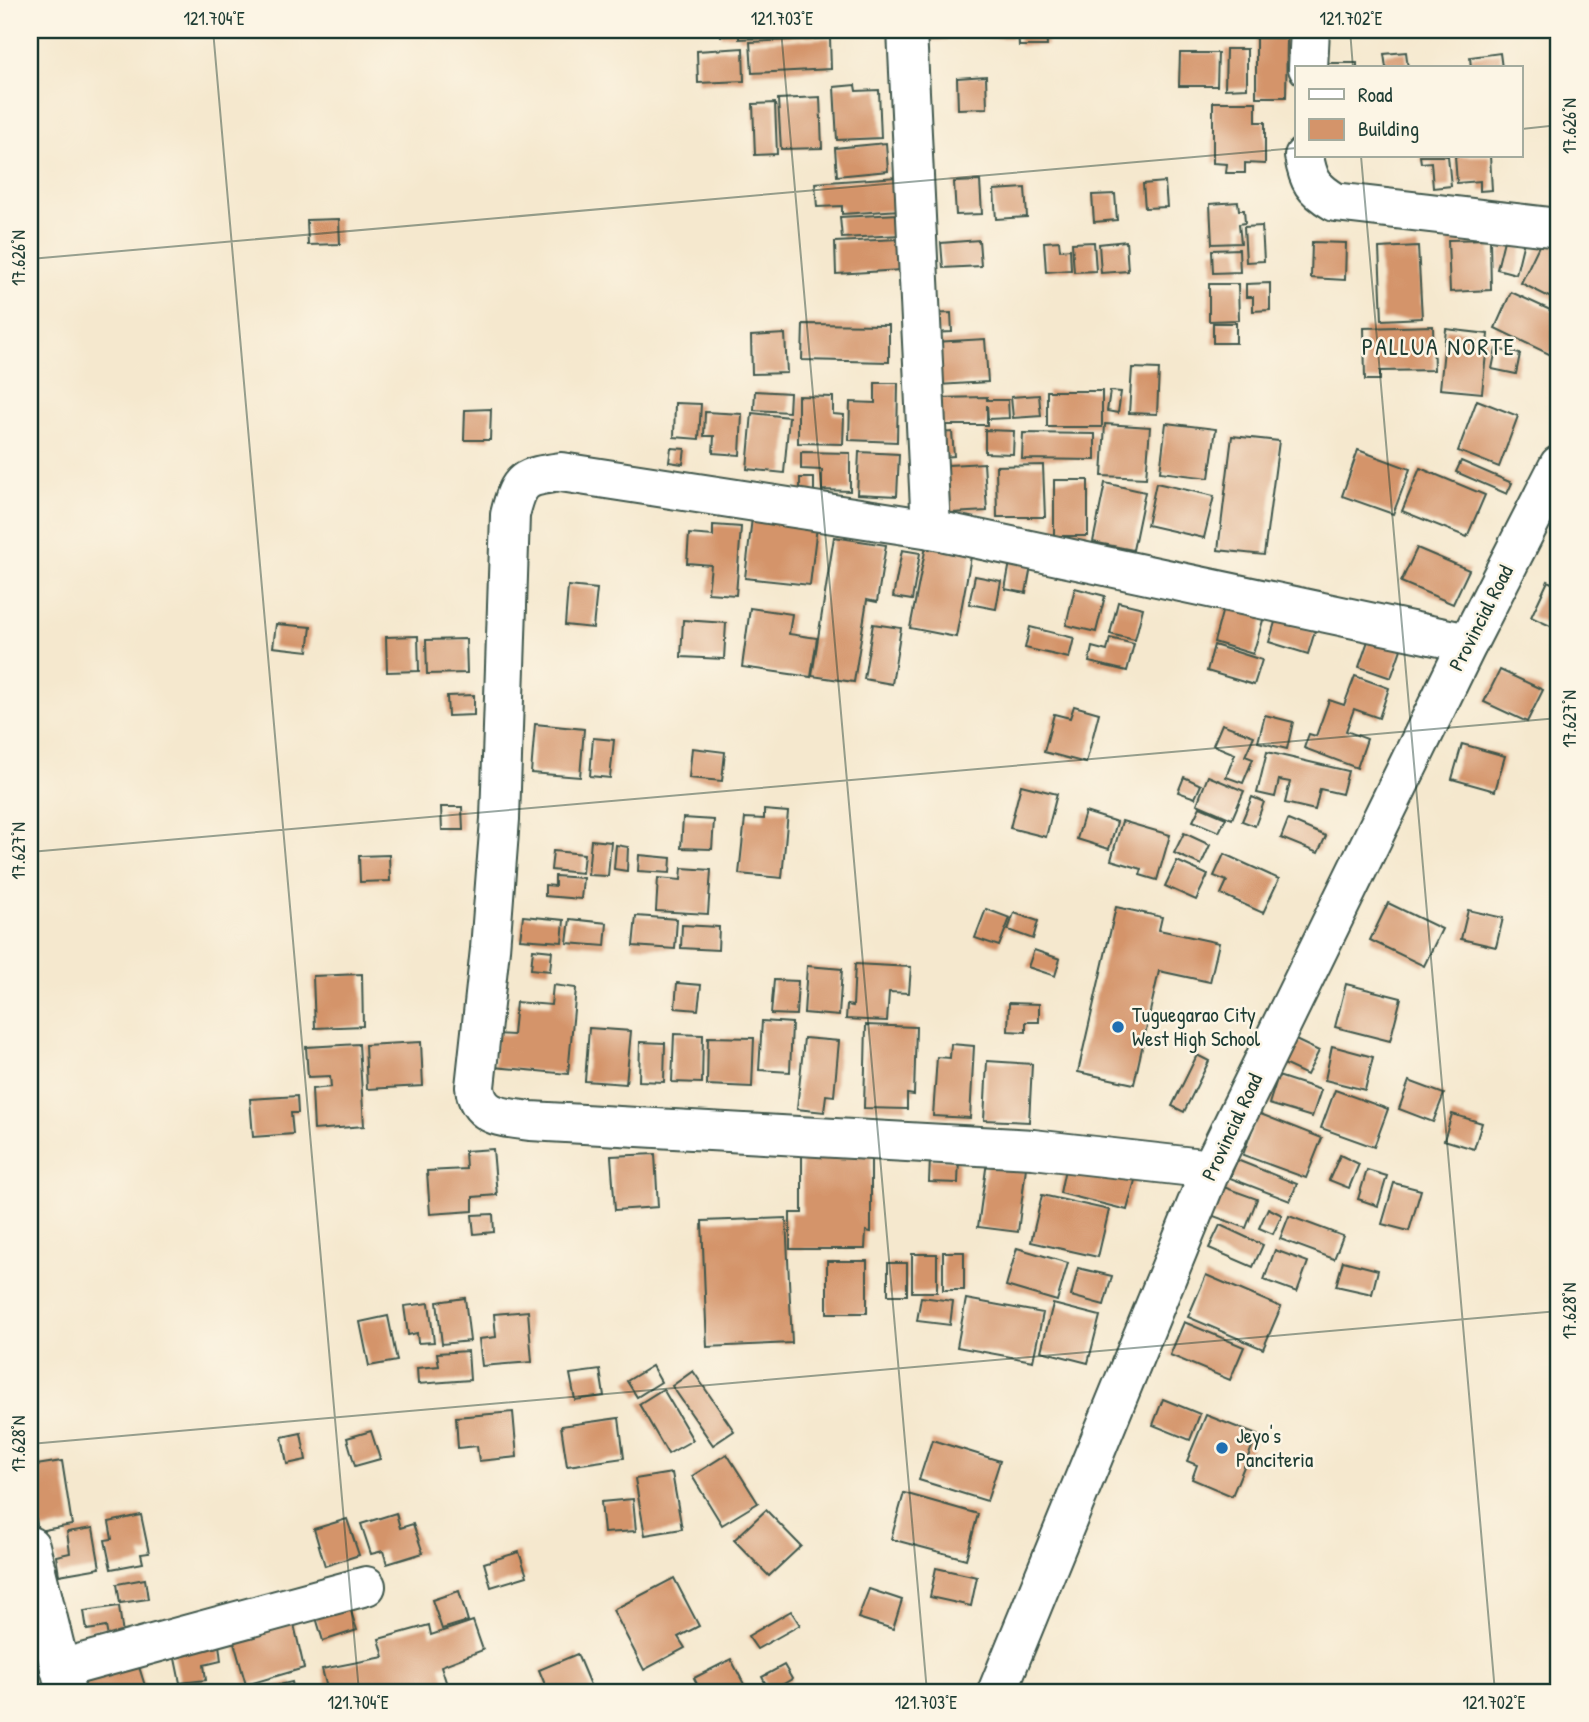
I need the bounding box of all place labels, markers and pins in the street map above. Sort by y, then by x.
place label: Tuguegarao City West High School [1132,1000,1260,1053]
marker: Tuguegarao City West High School [1110,1019,1126,1035]
place label: Jeyo's Panciteria [1236,1421,1313,1474]
marker: Jeyo's Panciteria [1214,1440,1230,1456]

